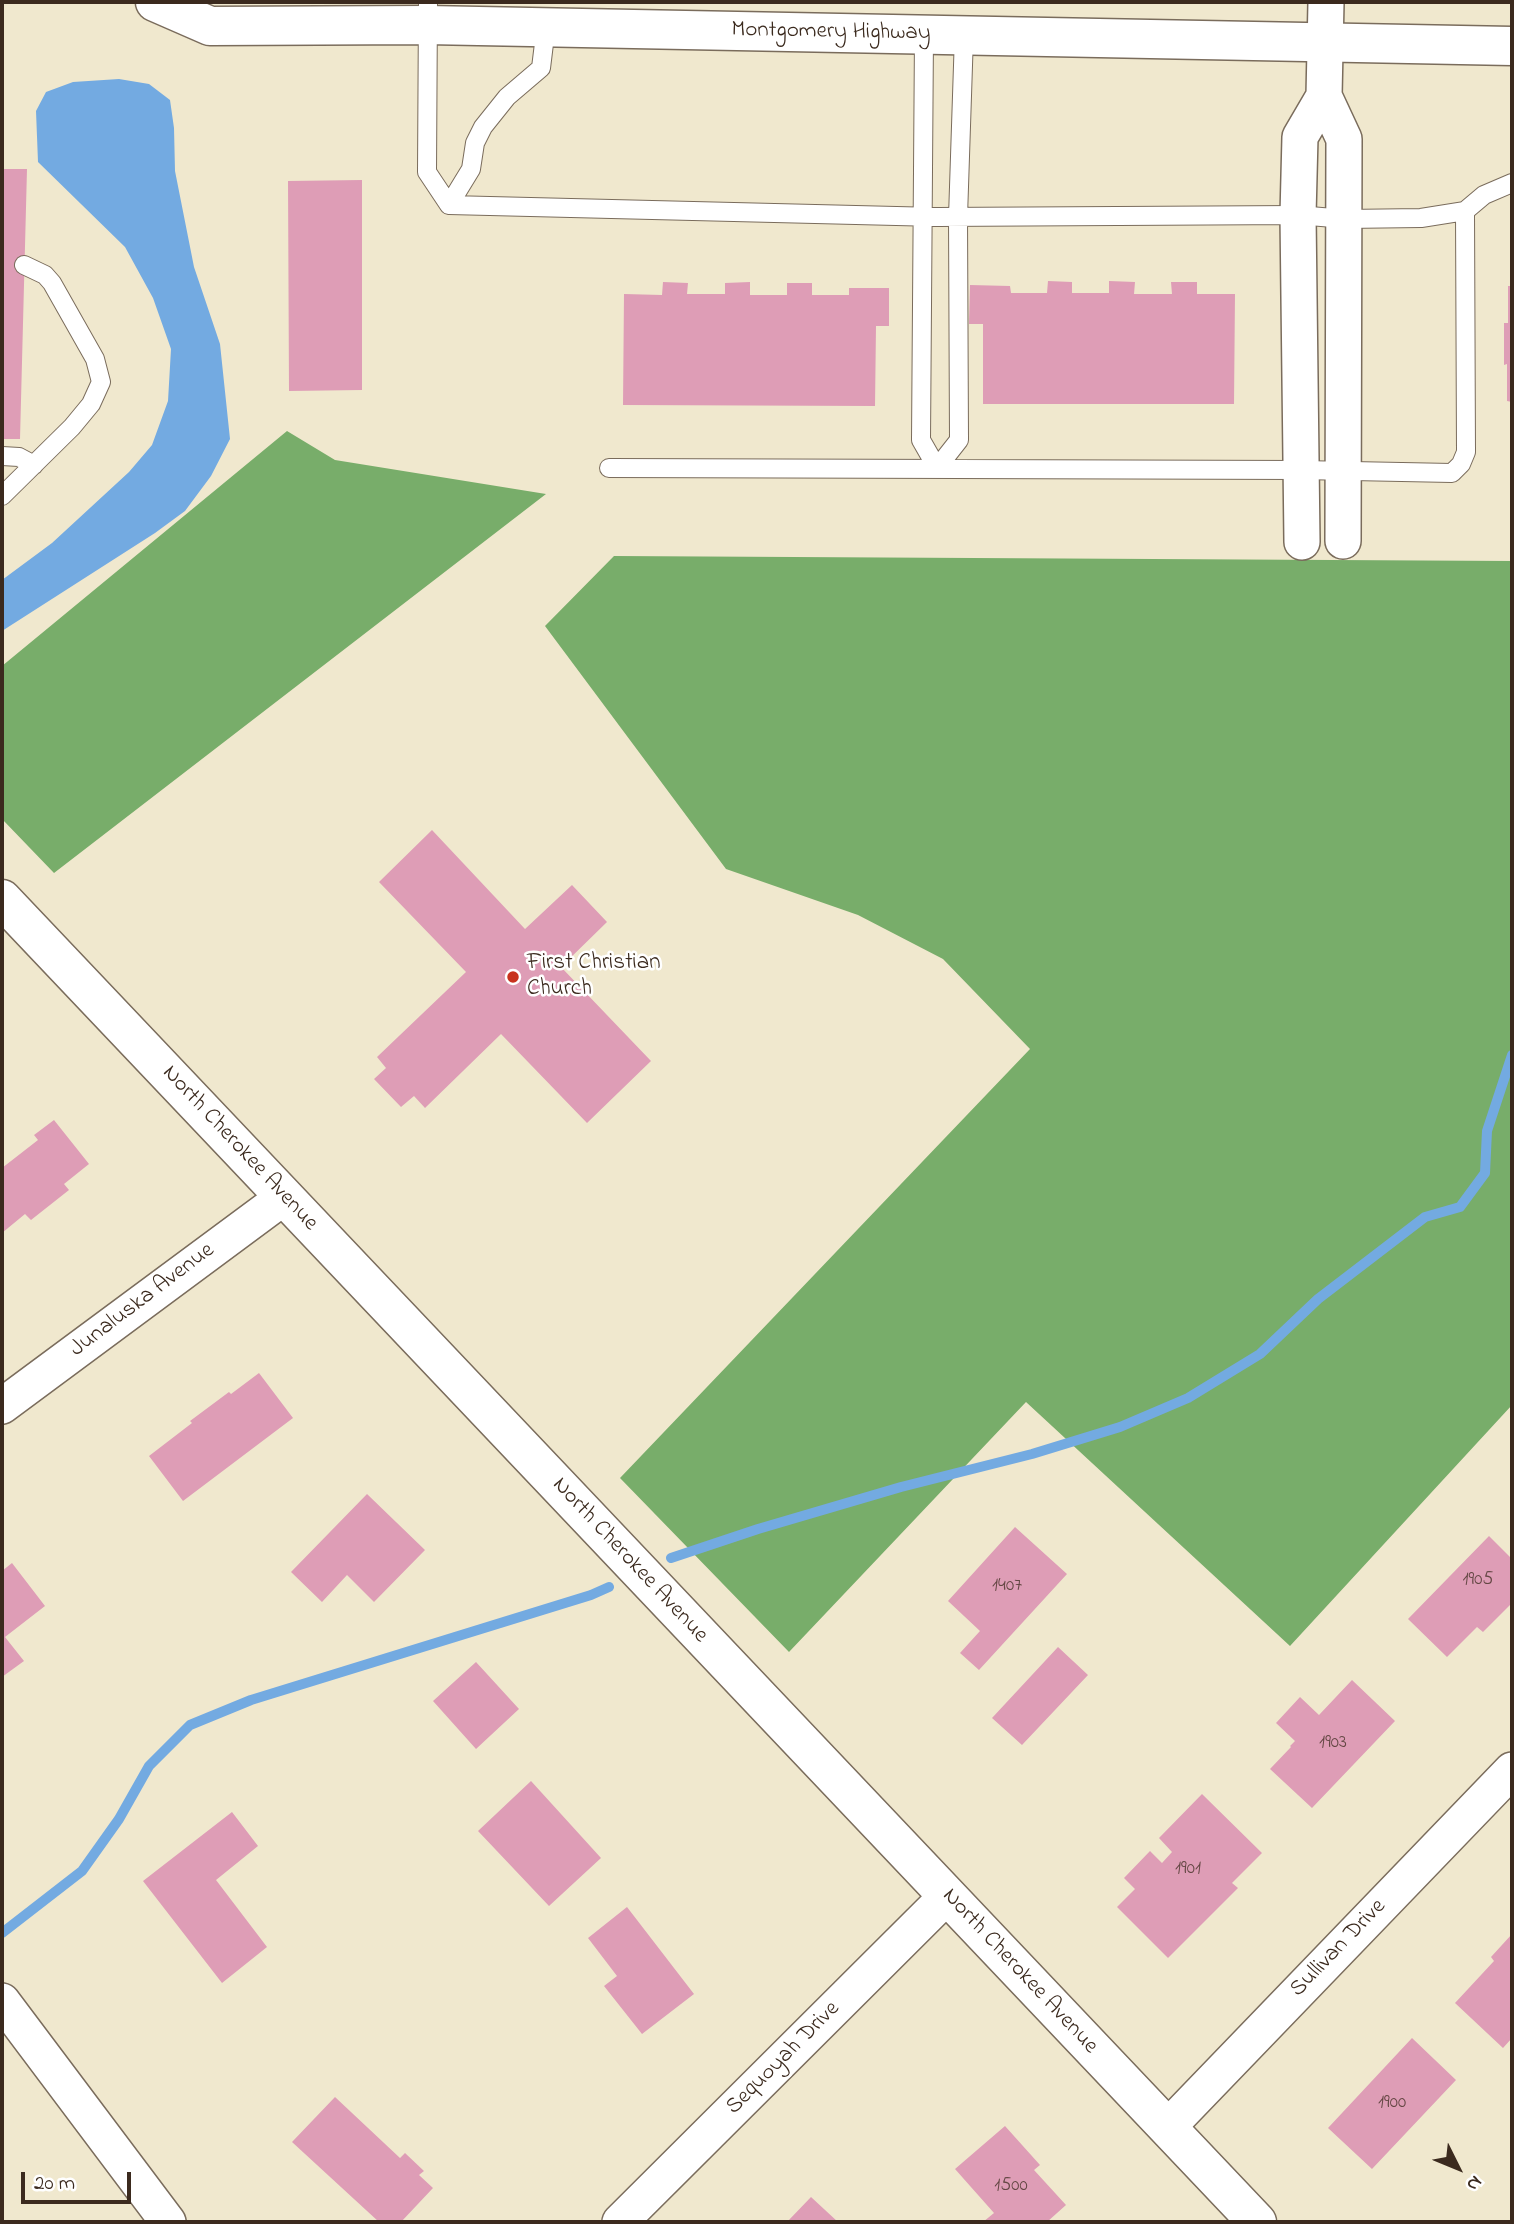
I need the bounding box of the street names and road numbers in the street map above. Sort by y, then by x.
street label: Montgomery Highway [731,17,931,49]
street label: North Cherokee Avenue [155,1060,323,1238]
street label: Junaluska Avenue [65,1238,221,1364]
street label: North Cherokee Avenue [545,1472,713,1650]
street label: North Cherokee Avenue [935,1883,1103,2061]
street label: Sullivan Drive [1285,1894,1393,2004]
street label: Sequoyah Drive [721,1996,847,2122]

